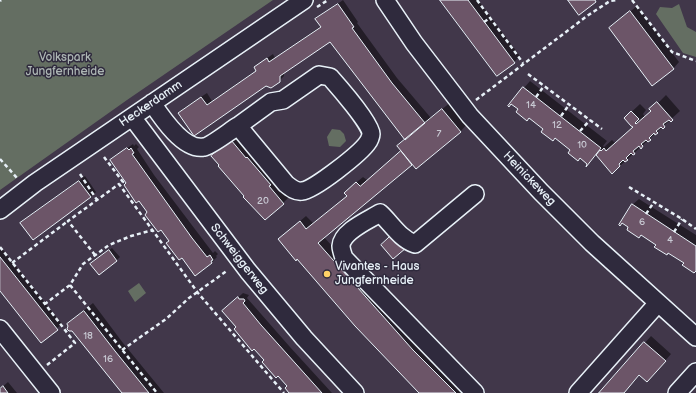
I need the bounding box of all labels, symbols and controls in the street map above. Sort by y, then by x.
park label: Volkspark Jungfernheide [26,51,104,79]
street label: Heckerdamm [117,78,185,130]
house number: 14 [526,99,536,111]
house number: 12 [552,119,562,131]
house number: 7 [437,128,441,140]
house number: 10 [577,139,587,151]
street label: Heinickeweg [500,149,558,209]
house number: 20 [257,195,269,207]
house number: 6 [639,216,645,228]
street label: Schweiggerweg [207,221,271,297]
house number: 4 [667,234,673,246]
place label: Vivantes - Haus Jungfernheide [335,260,419,288]
marker: Vivantes - Haus Jungfernheide [322,269,332,279]
house number: 18 [83,330,93,342]
house number: 16 [103,353,113,365]

